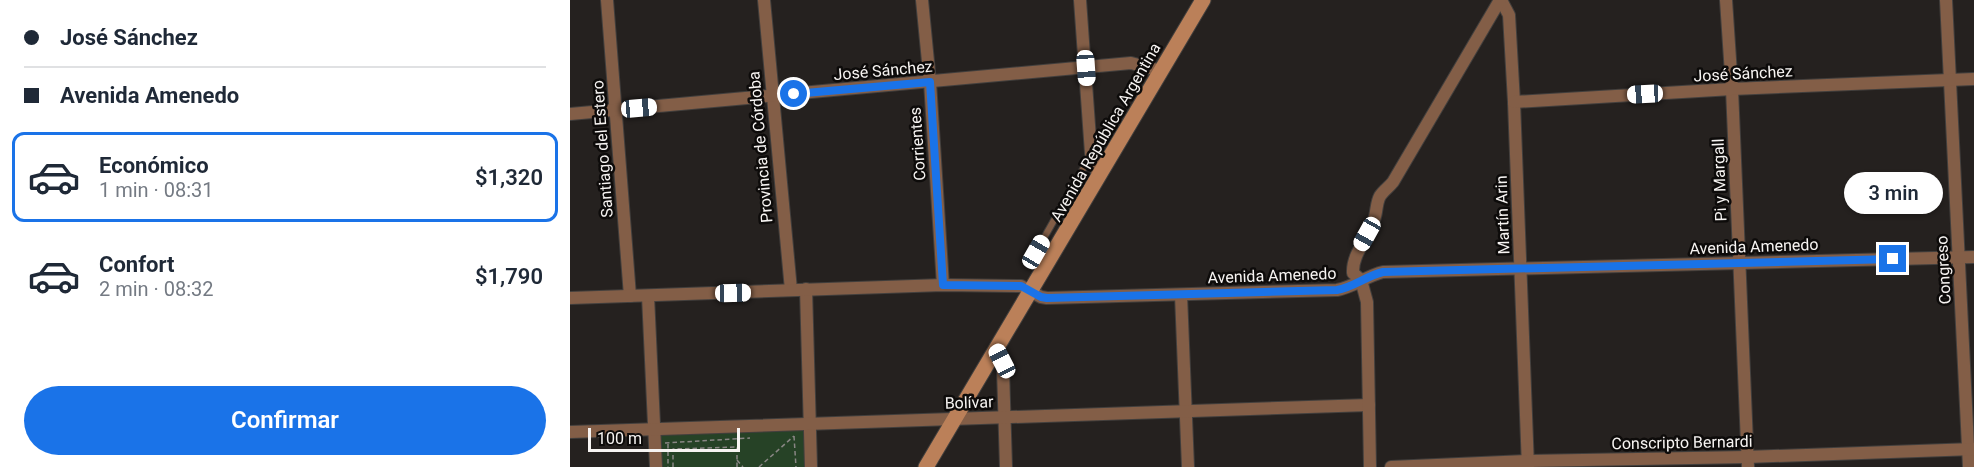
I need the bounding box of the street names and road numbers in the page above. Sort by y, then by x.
street label: Avenida República Argentina [1046,39,1164,225]
street label: José Sánchez [833,57,933,84]
street label: José Sánchez [1693,61,1793,86]
street label: Provincia de Córdoba [744,70,777,223]
street label: Santiago del Estero [588,80,617,218]
street label: Corrientes [905,107,930,181]
street label: Pi y Margall [1709,138,1730,222]
street label: Martín Arin [1492,175,1513,255]
street label: Avenida Amenedo [1689,235,1819,258]
street label: Congreso [1932,235,1955,305]
street label: Avenida Amenedo [1207,264,1337,287]
street label: Bolívar [944,392,994,413]
street label: Conscripto Bernardi [1611,432,1753,453]

